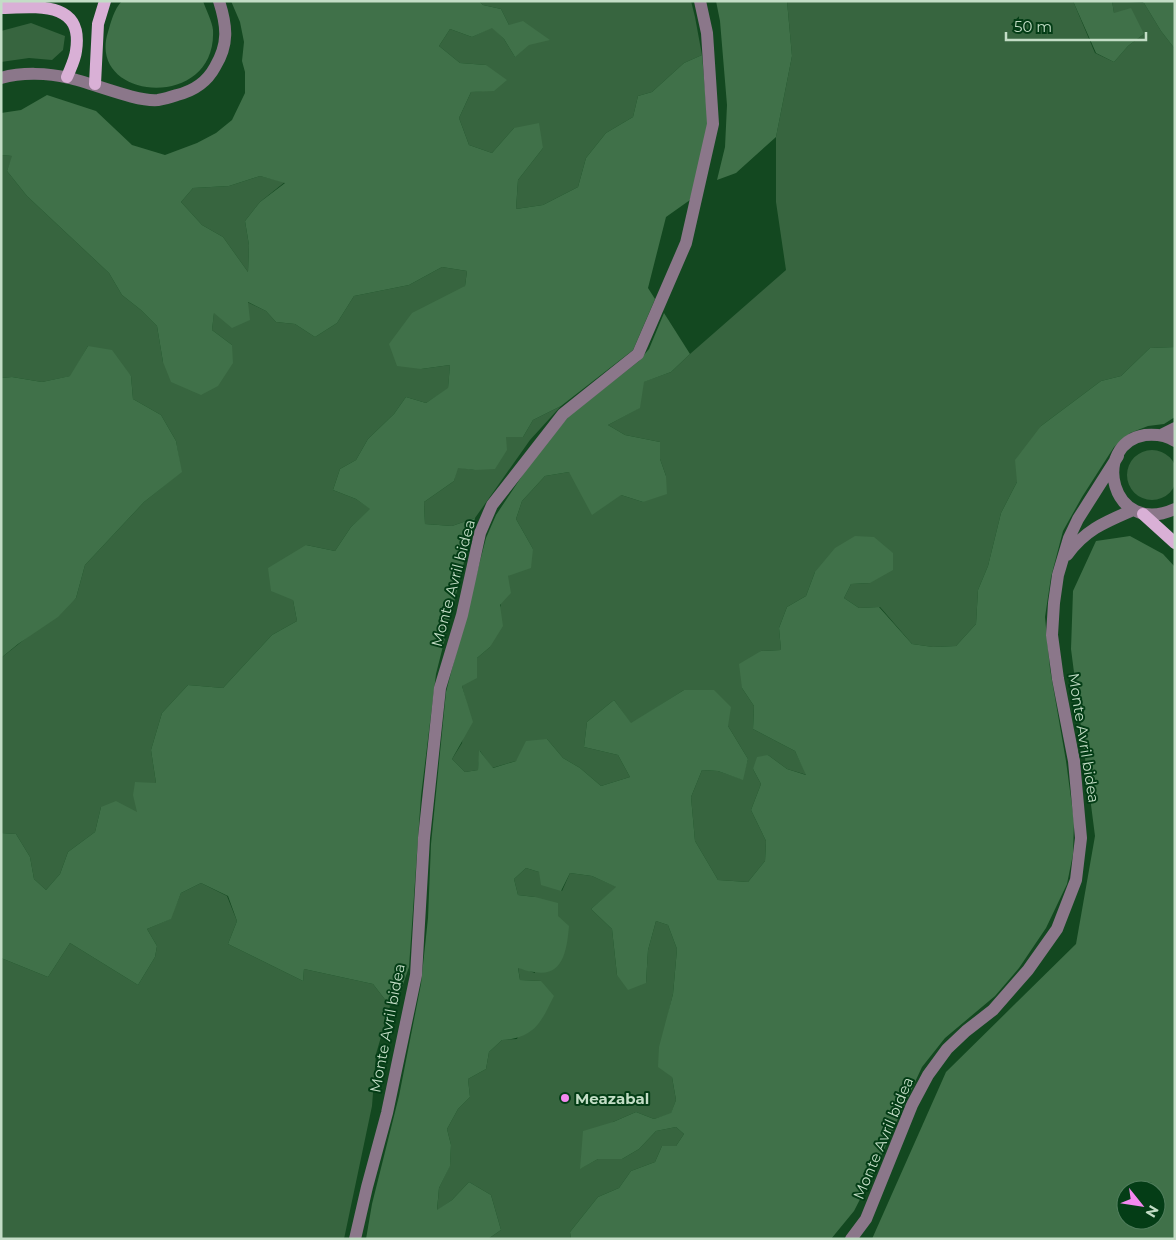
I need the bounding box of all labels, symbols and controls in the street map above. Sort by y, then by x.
scale bar [1006,10,1146,42]
text: 50 m [1014,17,1052,36]
street label: Monte Avril bidea [427,517,479,649]
street label: Monte Avril bidea [1064,672,1104,804]
street label: Monte Avril bidea [365,962,409,1094]
street label: Monte Avril bidea [849,1074,917,1202]
place label: Meazabal [575,1089,649,1108]
marker: Meazabal [559,1092,571,1104]
north arrow [1116,1180,1166,1230]
text: N [1142,1202,1163,1221]

